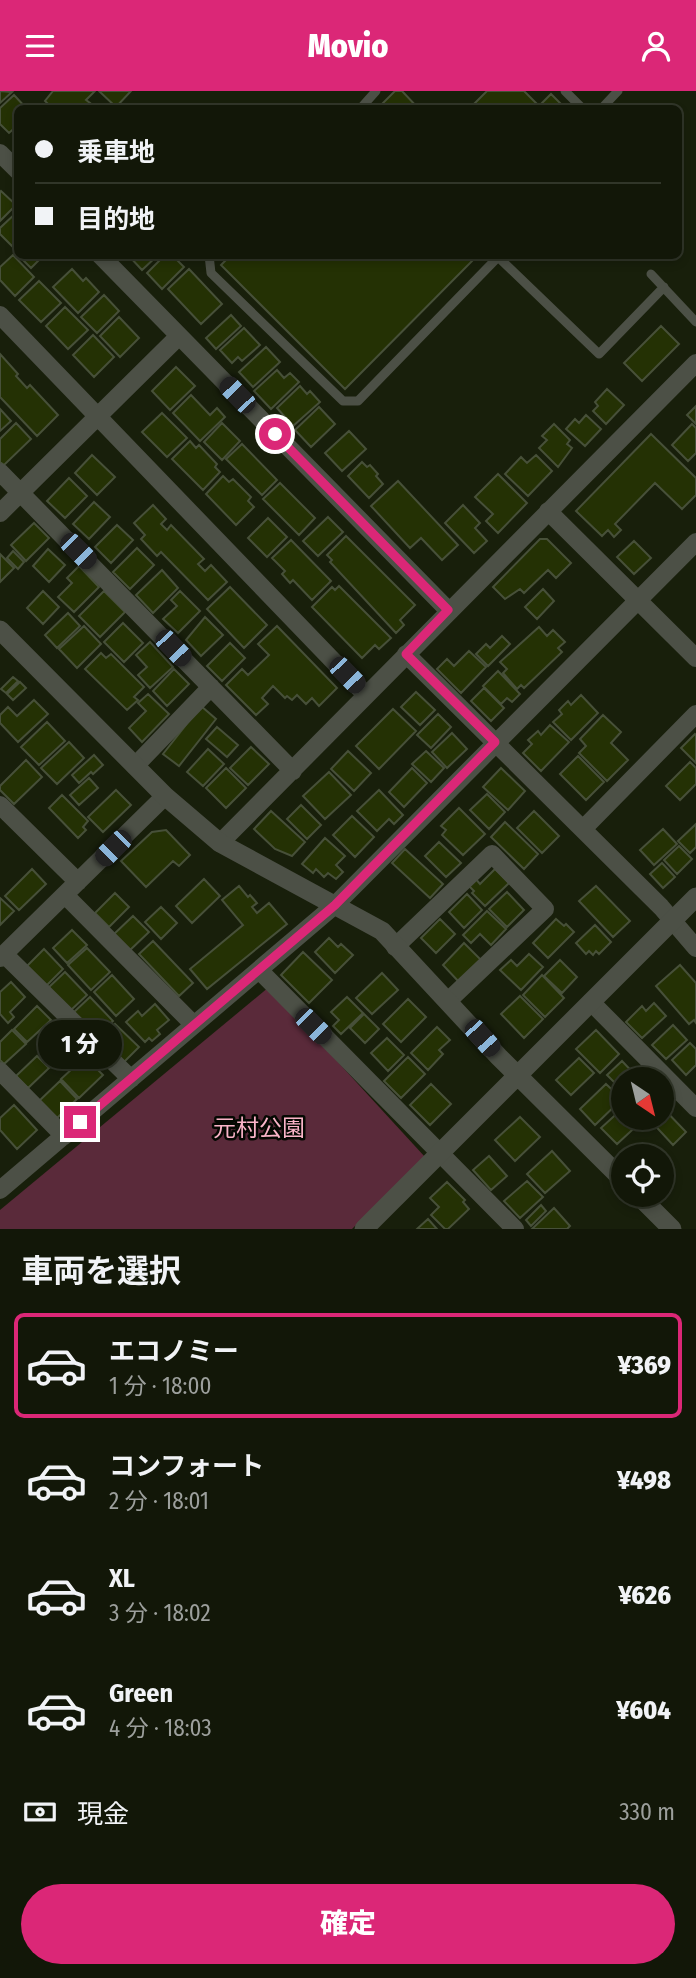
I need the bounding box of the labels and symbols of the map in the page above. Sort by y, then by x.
car [215,373,260,417]
route start [259,418,291,450]
car [56,529,101,573]
car [151,626,196,670]
car [325,653,370,697]
car [91,826,136,870]
car [291,1004,336,1048]
car [461,1015,504,1061]
callout: 1 分 [38,1021,122,1069]
north arrow [611,1067,674,1131]
route end [64,1106,96,1138]
park label: 元村公園 [213,1114,305,1142]

